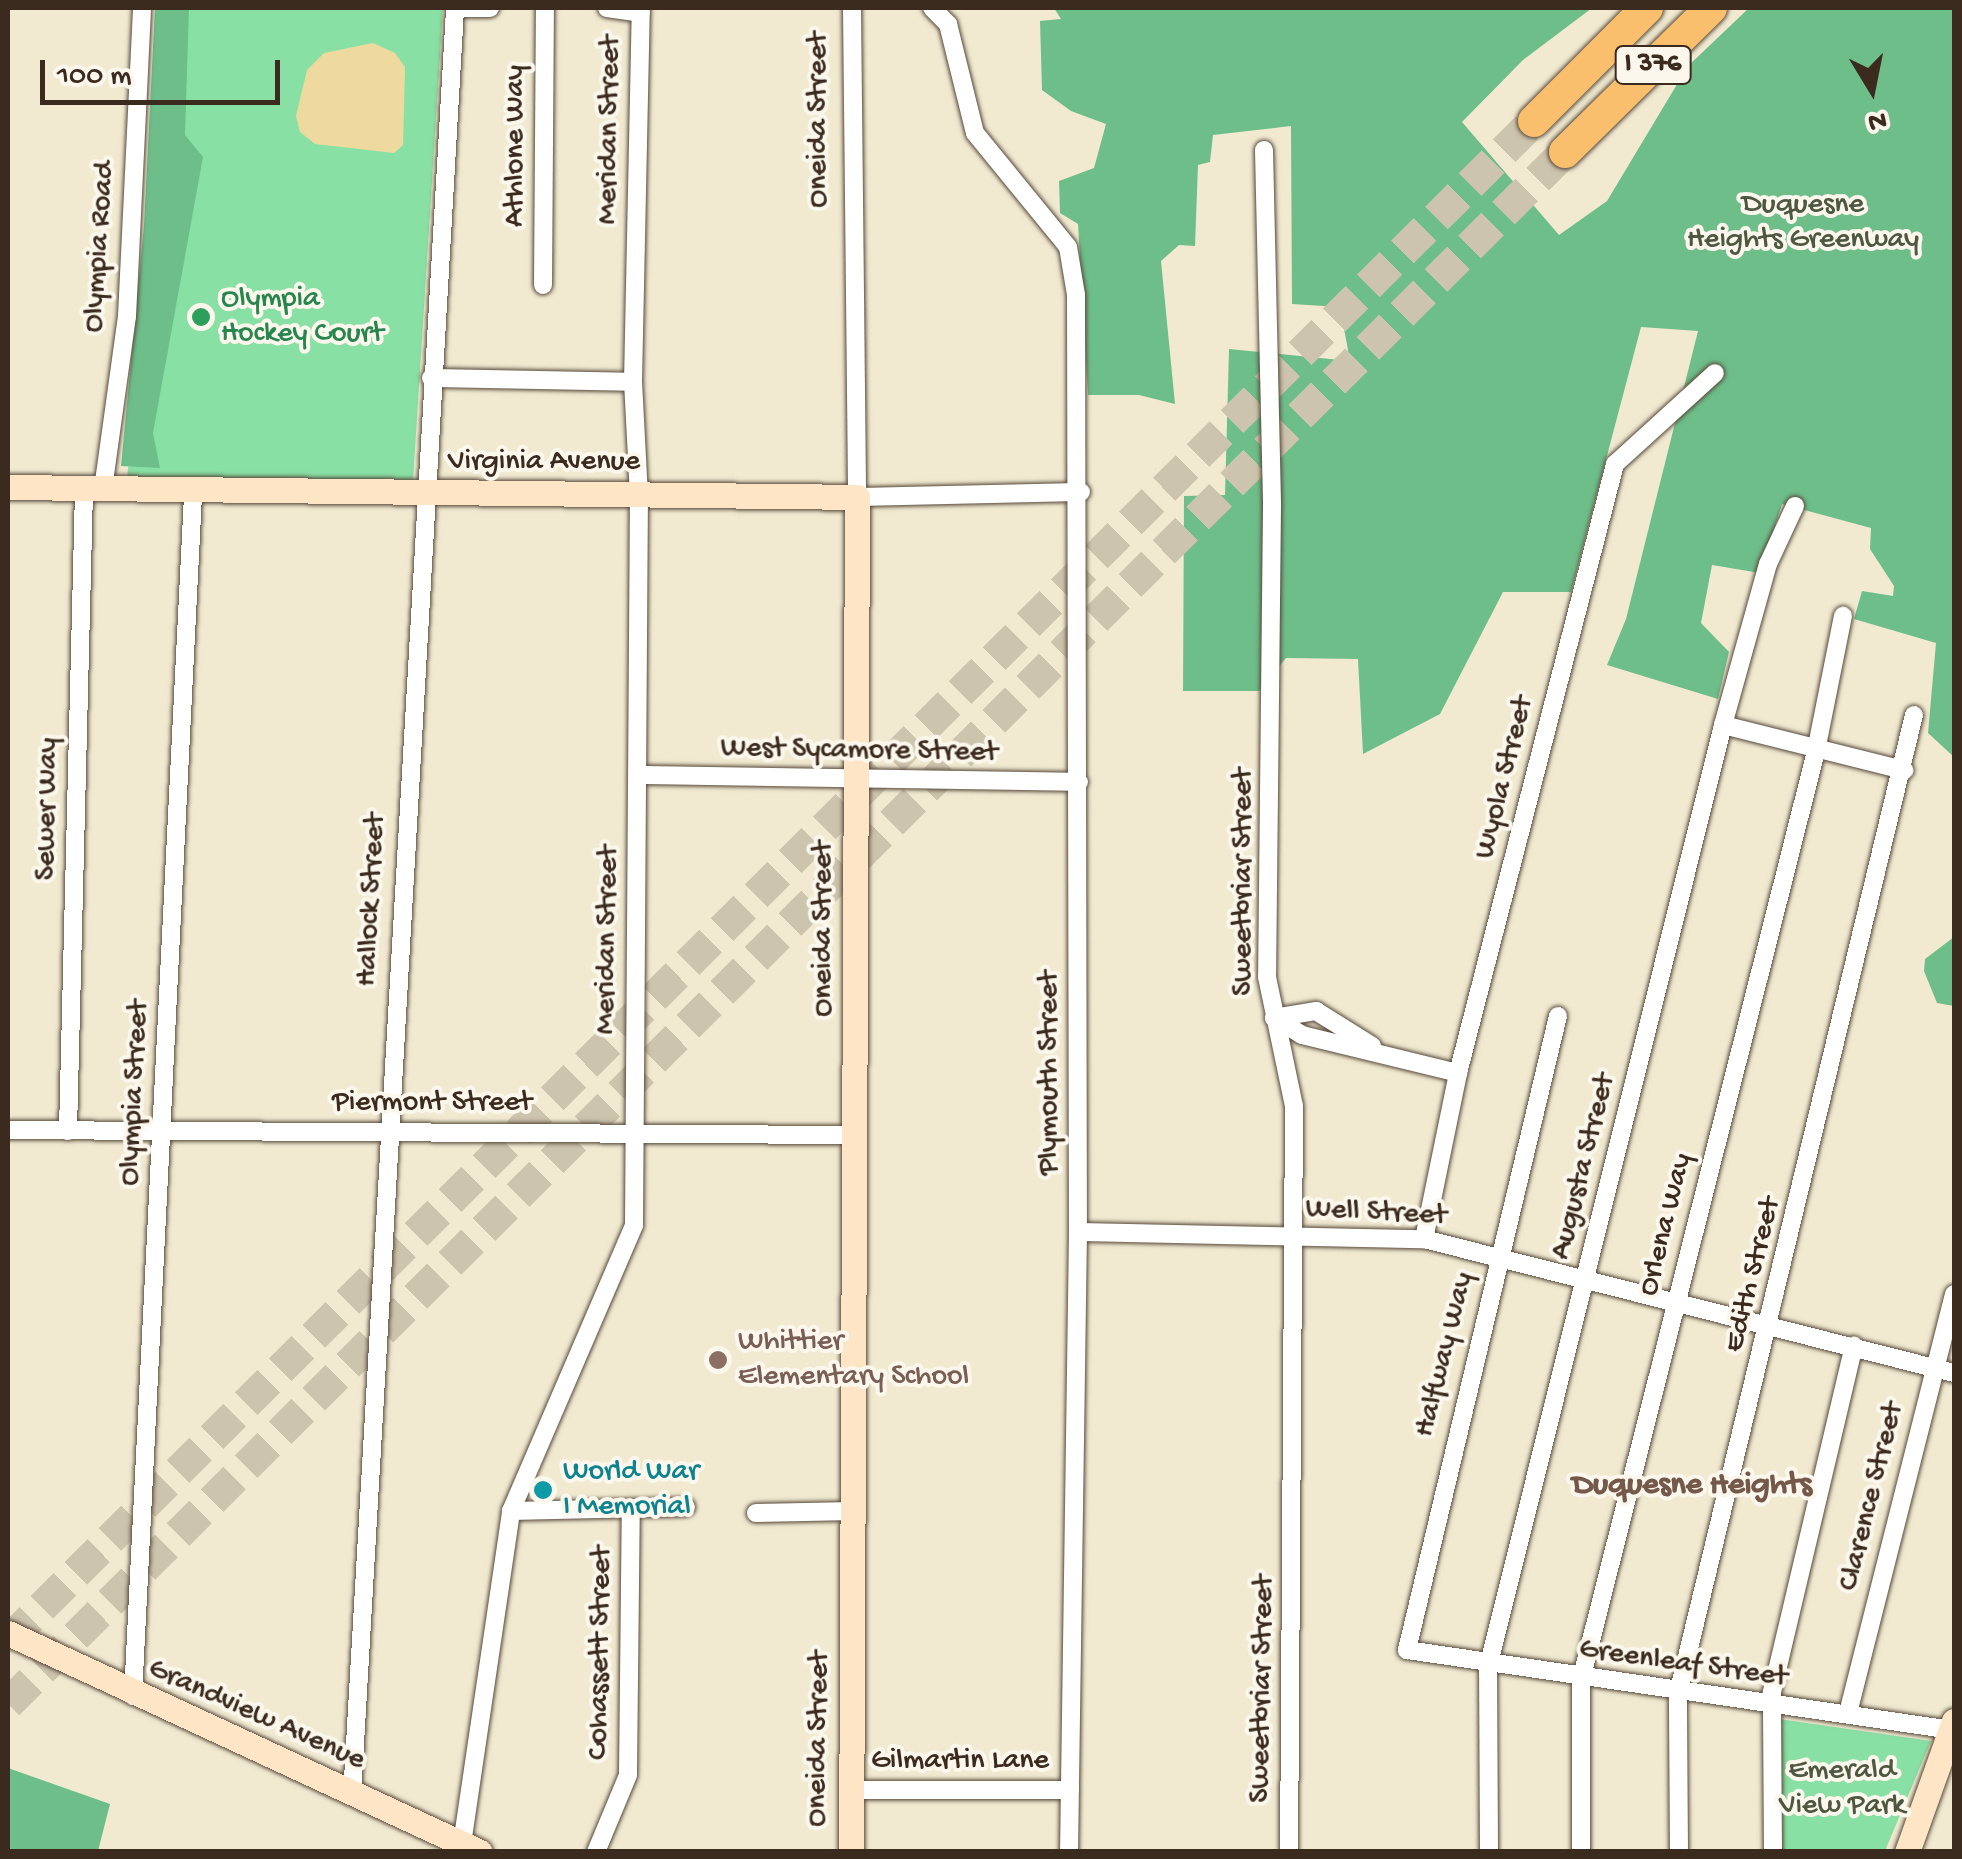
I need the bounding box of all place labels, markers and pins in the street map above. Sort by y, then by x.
place label: Olympia Hockey Court [221,282,383,352]
marker: Olympia Hockey Court [190,306,212,328]
place label: Whittier Elementary School [738,1325,969,1396]
marker: Whittier Elementary School [707,1349,729,1371]
place label: World War I Memorial [563,1455,699,1526]
marker: World War I Memorial [532,1479,554,1501]

